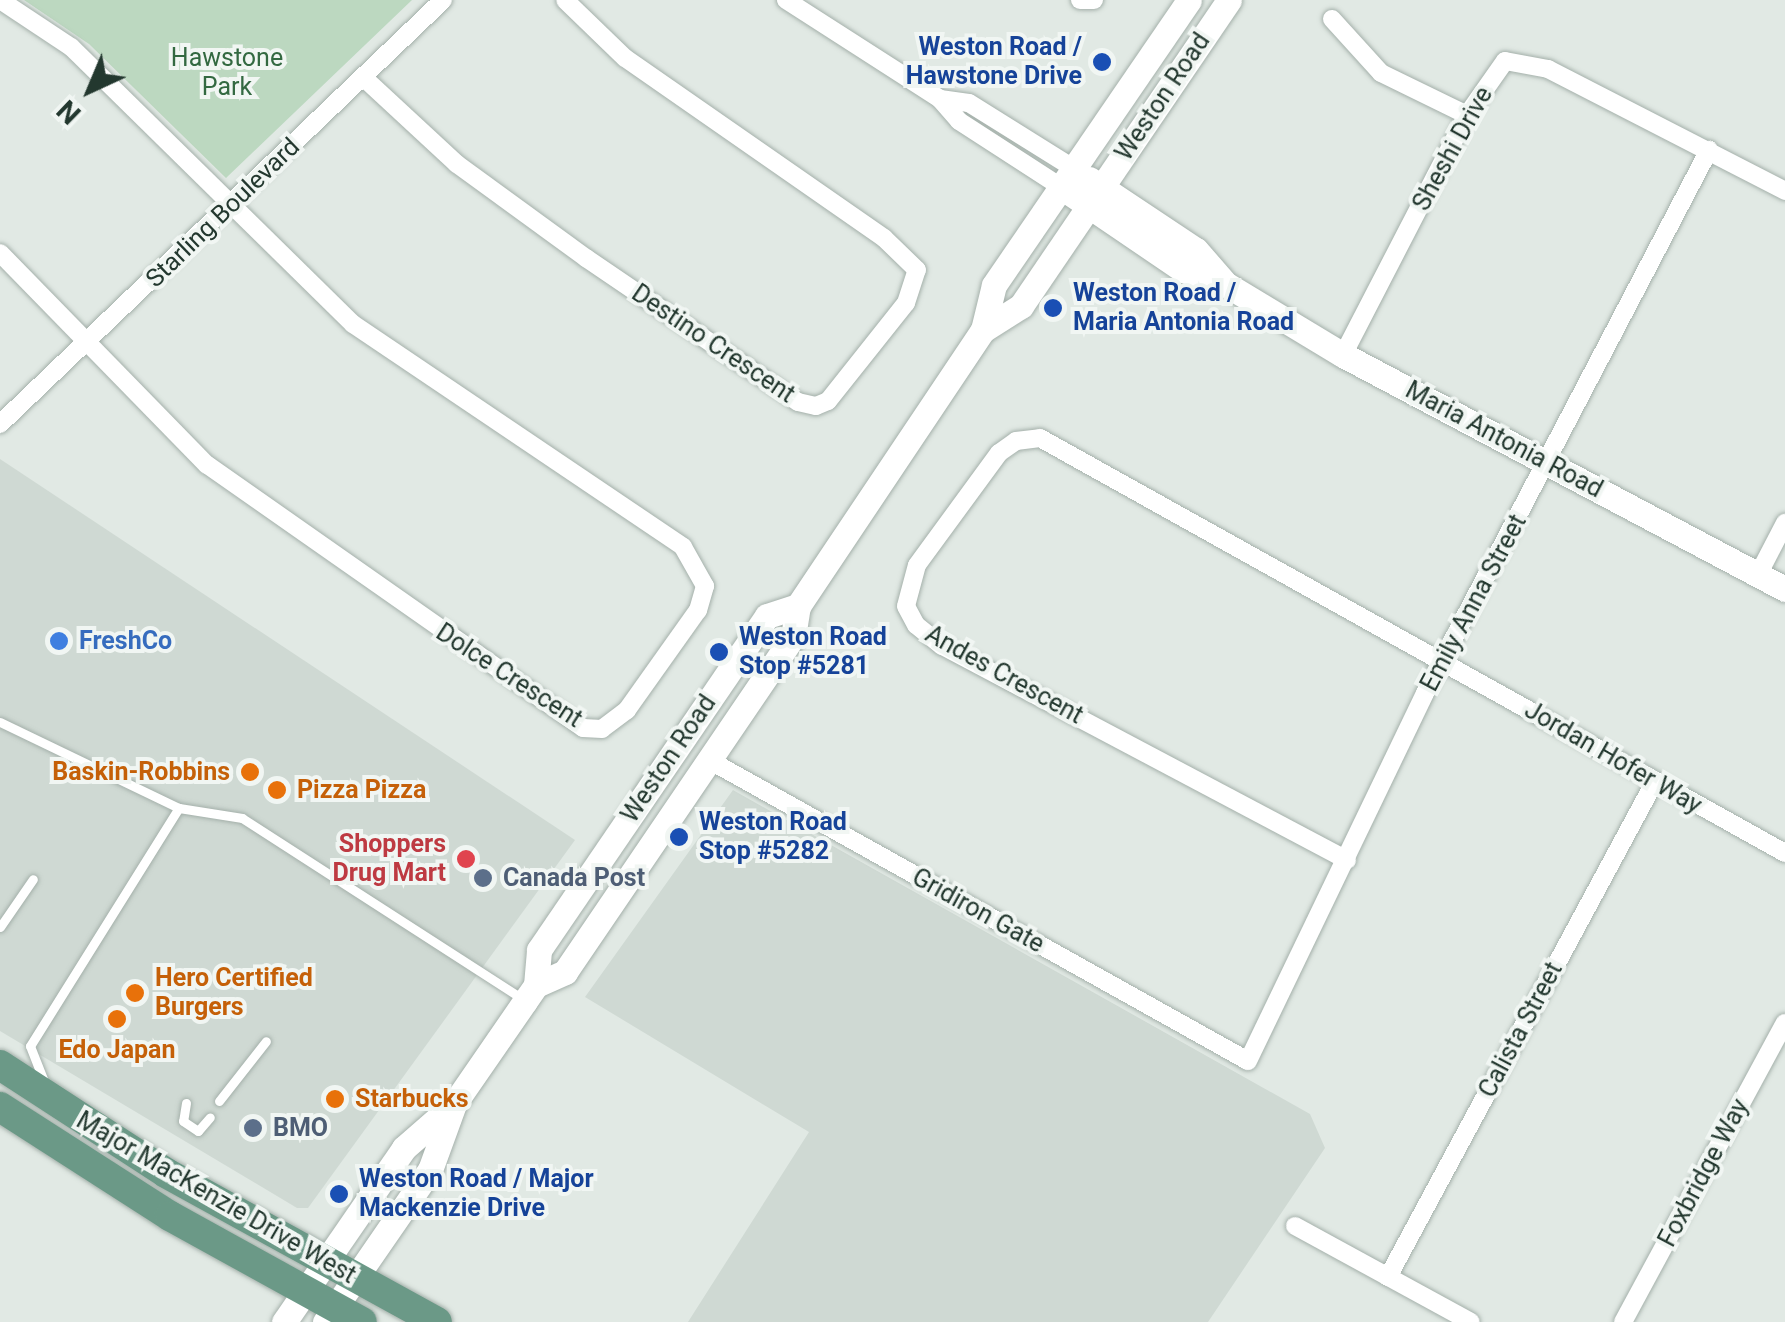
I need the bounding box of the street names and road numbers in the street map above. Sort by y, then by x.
street label: Weston Road [1109,27,1217,167]
street label: Sheshi Drive [1407,82,1499,216]
street label: Starling Boulevard [140,132,306,294]
street label: Destino Crescent [626,278,800,410]
street label: Maria Antonia Road [1400,375,1608,505]
street label: Emily Anna Street [1415,509,1533,697]
street label: Dolce Crescent [430,618,588,734]
street label: Andes Crescent [920,619,1088,731]
street label: Weston Road [615,689,723,829]
street label: Jordan Hofer Way [1519,695,1707,821]
street label: Gridiron Gate [907,862,1049,960]
street label: Calista Street [1473,957,1569,1103]
street label: Foxbridge Way [1652,1094,1756,1252]
street label: Major MacKenzie Drive West [71,1106,361,1290]

